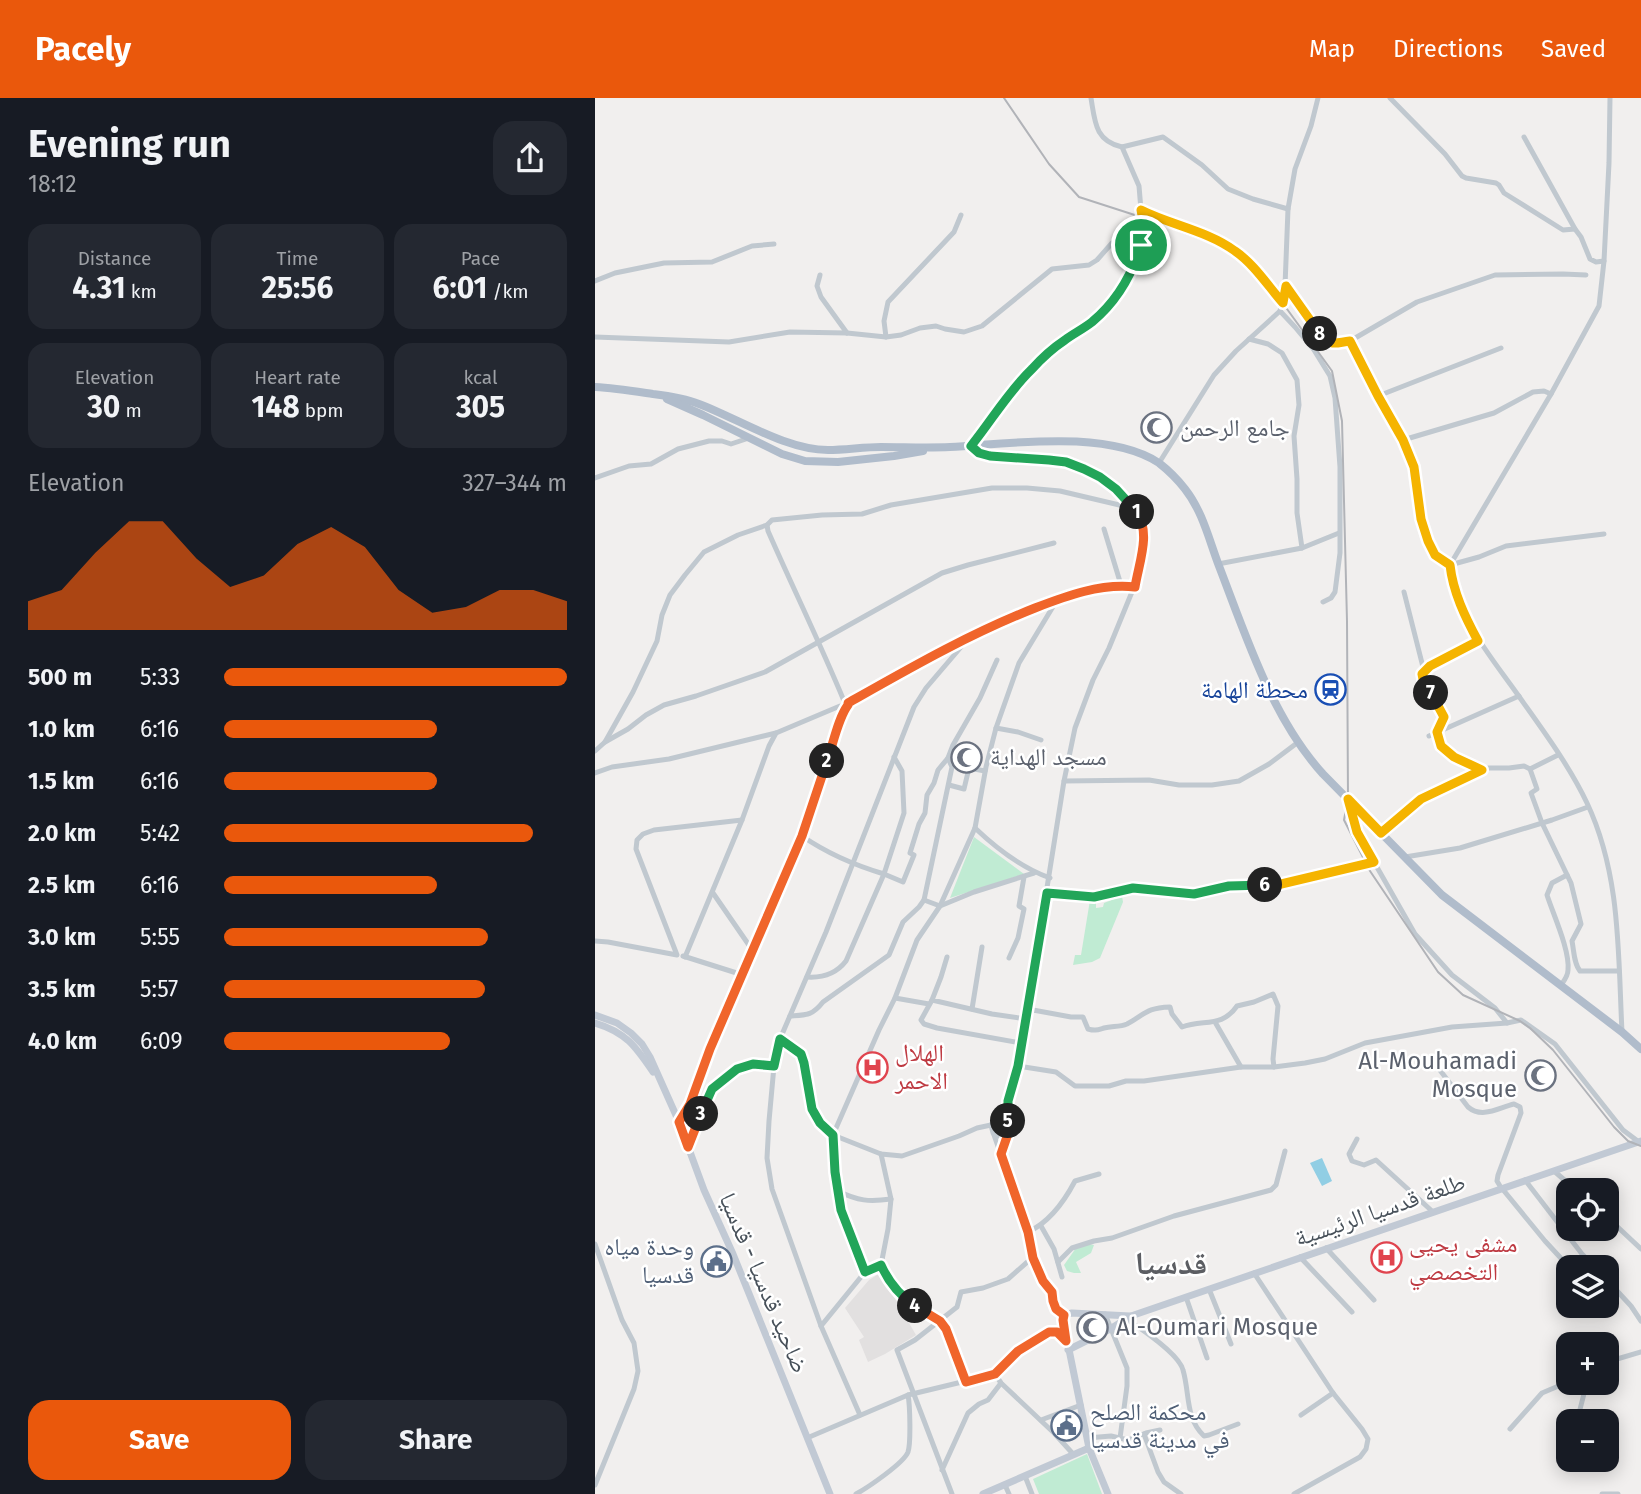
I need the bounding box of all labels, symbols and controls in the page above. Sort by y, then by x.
text: Pacely [35,29,131,69]
text: Map [1309,35,1355,63]
text: Directions [1393,35,1503,63]
text: Saved [1541,35,1606,63]
text: Evening run [28,121,231,167]
button: share [493,121,567,195]
text: 18:12 [28,170,77,198]
pin [1111,215,1171,275]
icon: arrive [1122,226,1160,264]
text: Distance [78,247,151,270]
text: Time [277,247,318,270]
text: Pace [461,247,500,270]
text: 4.31 [72,270,126,306]
text: 25:56 [261,270,334,306]
text: 6:01 [433,270,488,306]
text: km [126,280,157,303]
text: /km [488,280,528,303]
pin: 8 [1303,316,1337,352]
text: 8 [1314,322,1325,345]
text: Elevation [75,366,154,389]
text: Heart rate [254,366,341,389]
text: kcal [463,366,498,389]
text: 30 [87,389,120,425]
text: 148 [251,389,300,425]
text: 305 [456,389,505,425]
text: m [120,399,142,422]
text: bpm [300,399,344,422]
mosque icon: جامع الرحمن [1140,411,1174,445]
place label: جامع الرحمن [1180,414,1290,443]
text: Elevation [28,469,124,497]
text: 327–344 m [462,469,567,497]
pin: 1 [1119,494,1155,530]
text: 1 [1132,500,1141,523]
text: 500 m [28,663,92,691]
text: 5:33 [140,663,180,691]
station icon: محطة الهامة [1314,673,1348,707]
place label: محطة الهامة [1201,676,1308,704]
pin: 7 [1413,676,1449,710]
text: 7 [1426,681,1435,704]
text: 1.0 km [28,715,95,743]
text: 6:16 [140,715,179,743]
mosque icon: مسجد الهداية [950,740,984,774]
place label: مسجد الهداية [990,743,1107,771]
pin: 2 [810,744,845,778]
text: 2 [822,749,831,772]
text: 1.5 km [28,767,94,795]
text: 6:16 [140,767,179,795]
text: 2.0 km [28,819,96,847]
text: 5:42 [140,819,180,847]
pin: 6 [1247,868,1283,902]
text: 2.5 km [28,871,96,899]
text: 6:16 [140,871,179,899]
text: 6 [1259,873,1270,896]
text: 3.0 km [28,923,96,951]
text: 5:55 [140,923,180,951]
text: 3.5 km [28,975,96,1003]
text: 5:57 [140,975,178,1003]
text: 4.0 km [28,1027,97,1055]
text: 6:09 [140,1027,182,1055]
place label: الهلال الاحمر [894,1039,948,1095]
place label: Al-Mouhamadi Mosque [1358,1047,1517,1103]
hospital icon: الهلال الاحمر [855,1050,889,1084]
mosque icon: Al-Mouhamadi Mosque [1523,1058,1557,1092]
pin: 3 [683,1096,719,1132]
text: 3 [696,1102,705,1125]
pin: 5 [991,1104,1025,1138]
text: 5 [1002,1109,1013,1132]
street label: طلعة قدسيا الرئيسية [1291,1168,1469,1252]
map controls [1556,1178,1619,1472]
button: locate [1556,1178,1619,1241]
street label: ضاحيد قدسيا - قدسيا [713,1189,815,1377]
place label: مشفى يحيى التخصصي [1409,1230,1517,1291]
place label: وحدة مياه قدسيا [605,1233,694,1289]
hospital icon: مشفى يحيى التخصصي [1369,1241,1403,1275]
public building icon: وحدة مياه قدسيا [700,1244,734,1278]
district label: قدسيا [1135,1244,1207,1282]
button: layers [1556,1255,1619,1318]
pin: 4 [897,1288,933,1324]
text: 4 [909,1294,920,1317]
mosque icon: Al-Oumari Mosque [1076,1310,1110,1344]
place label: Al-Oumari Mosque [1116,1313,1318,1341]
button: + [1556,1332,1619,1395]
place label: محكمة الصلح في مدينة قدسيا [1090,1398,1230,1459]
button: Save [28,1400,291,1480]
button: Share [305,1400,567,1480]
public building icon: محكمة الصلح في مدينة قدسيا [1050,1409,1084,1443]
button: − [1556,1409,1619,1472]

